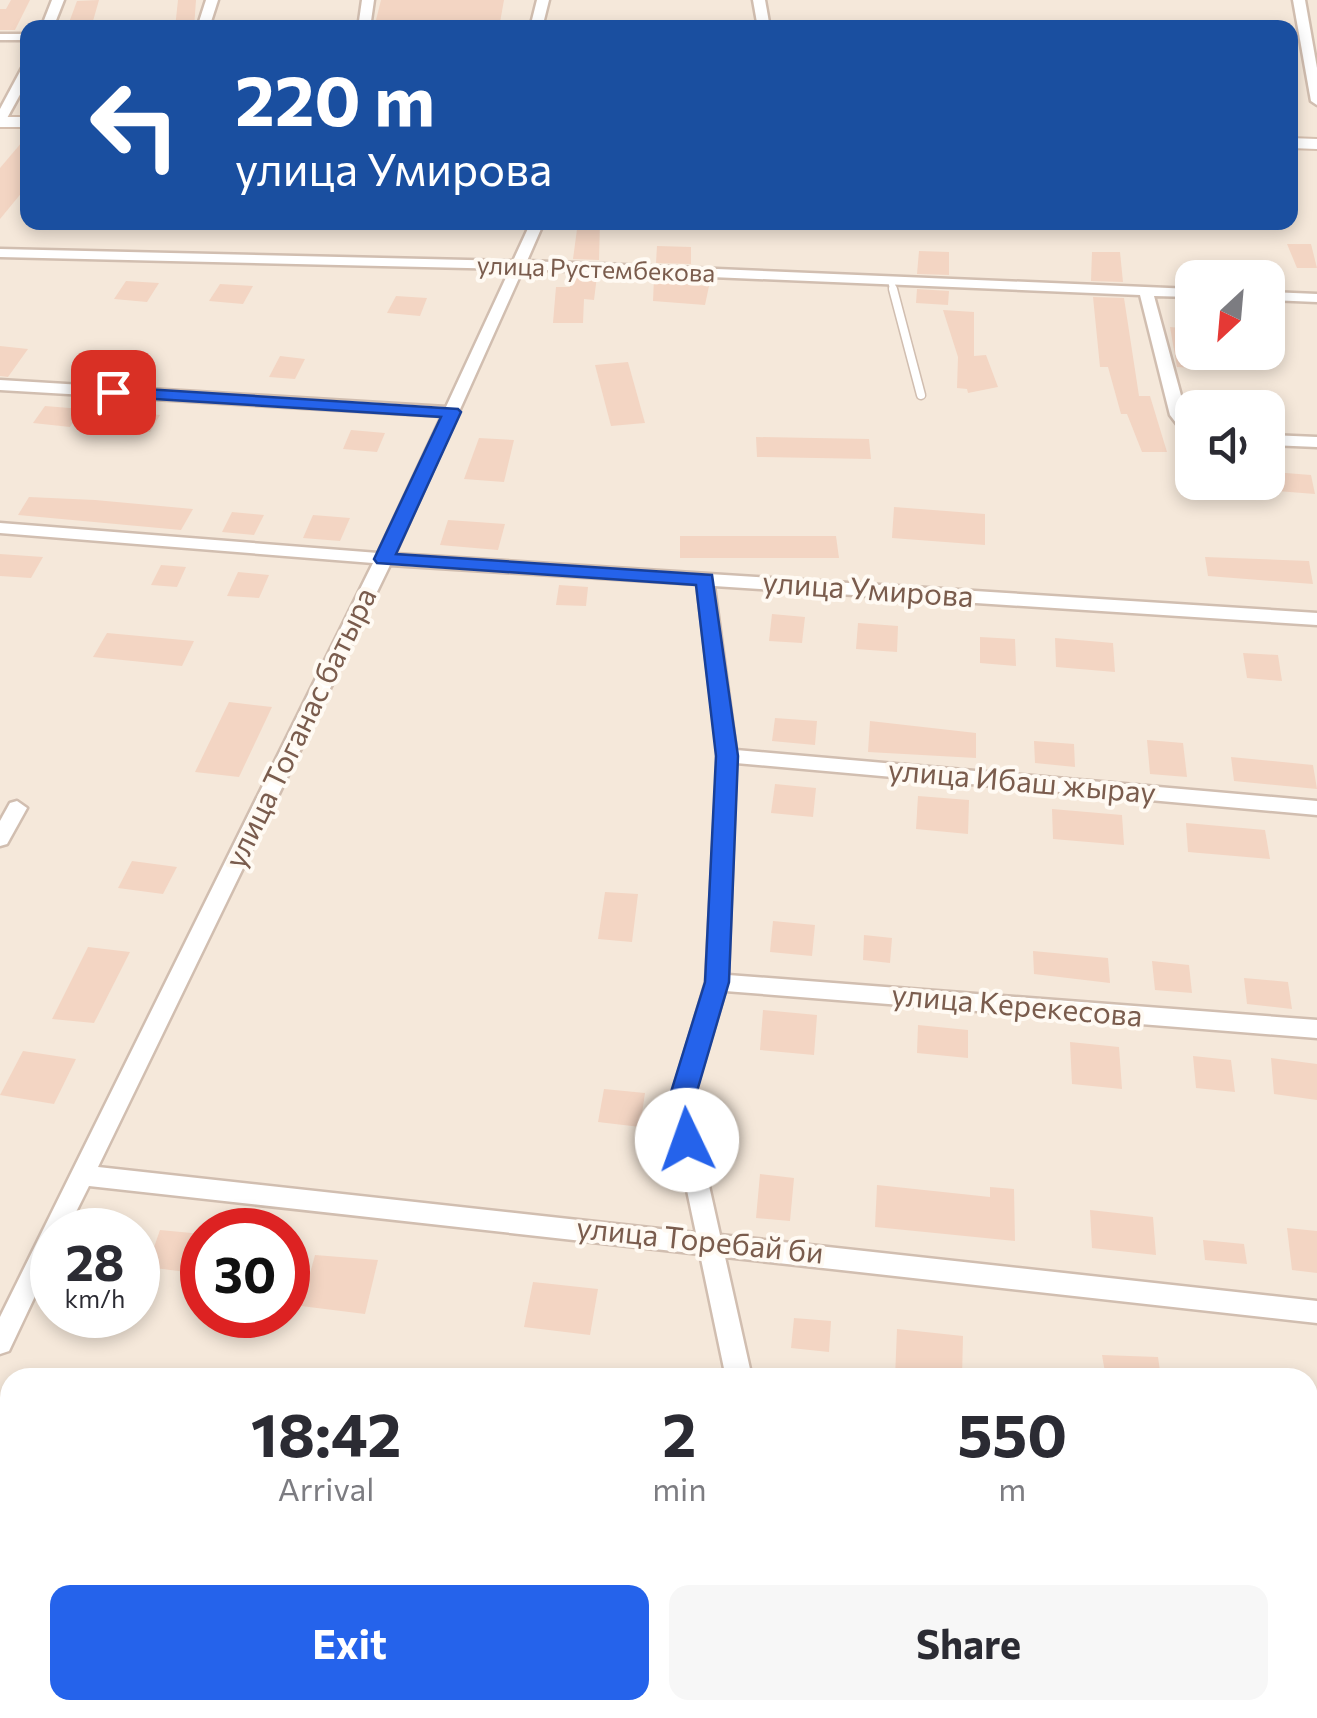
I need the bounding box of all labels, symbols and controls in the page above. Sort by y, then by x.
text: 220 m [235,55,435,140]
icon: left [70,60,200,190]
text: улица Умирова [235,140,552,195]
street label: улица Рустембекова [476,249,716,287]
north arrow [1175,260,1285,370]
map controls [1175,260,1285,500]
pin [71,350,156,435]
icon: arrive [86,365,141,420]
button: sound [1175,390,1285,500]
street label: улица Умирова [761,562,975,613]
street label: улица Тоганас батыра [215,581,383,873]
street label: улица Ибаш жырау [887,749,1158,810]
street label: улица Керекесова [890,974,1144,1033]
position arrow [635,1088,739,1192]
street label: улица Торебай би [575,1207,826,1270]
speed limit sign: 30 [180,1208,310,1338]
text: 28 [65,1230,125,1291]
text: km/h [65,1283,125,1313]
text: 18:42 [251,1396,401,1469]
text: 2 [662,1396,696,1469]
text: 550 [957,1396,1067,1469]
text: Arrival [278,1468,374,1508]
text: min [652,1468,707,1508]
text: m [998,1468,1026,1508]
button: Exit [50,1585,649,1700]
button: Share [669,1585,1268,1700]

